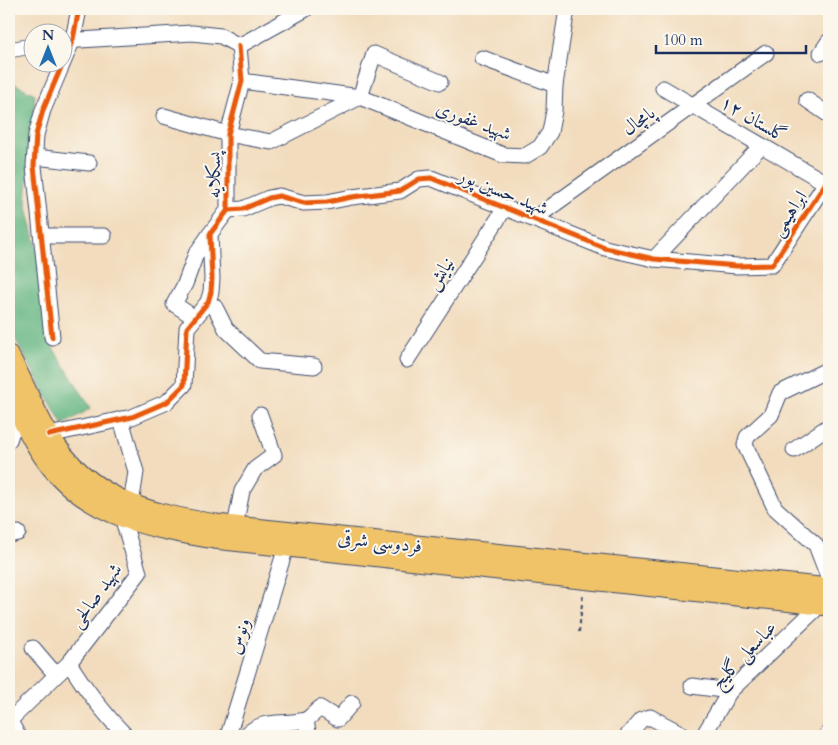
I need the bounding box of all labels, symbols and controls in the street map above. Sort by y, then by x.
north arrow [22,22,72,72]
scale bar [656,22,806,54]
text: N [42,26,54,45]
text: 100 m [663,30,703,50]
street label: گلستان ۱۲ [715,89,792,148]
street label: شهید غفوری [432,95,515,147]
street label: پامچال [617,99,662,142]
street label: پسکلایه [201,150,227,198]
street label: شهید حسین پور [453,161,552,222]
street label: ابراهیمی [764,185,814,242]
street label: نیایش [419,252,460,295]
street label: فردوسی شرقی [337,525,423,559]
street label: شهید صالحی [63,558,128,633]
street label: ونوس [221,615,257,658]
street label: عباسعلی گلیج [705,615,785,697]

